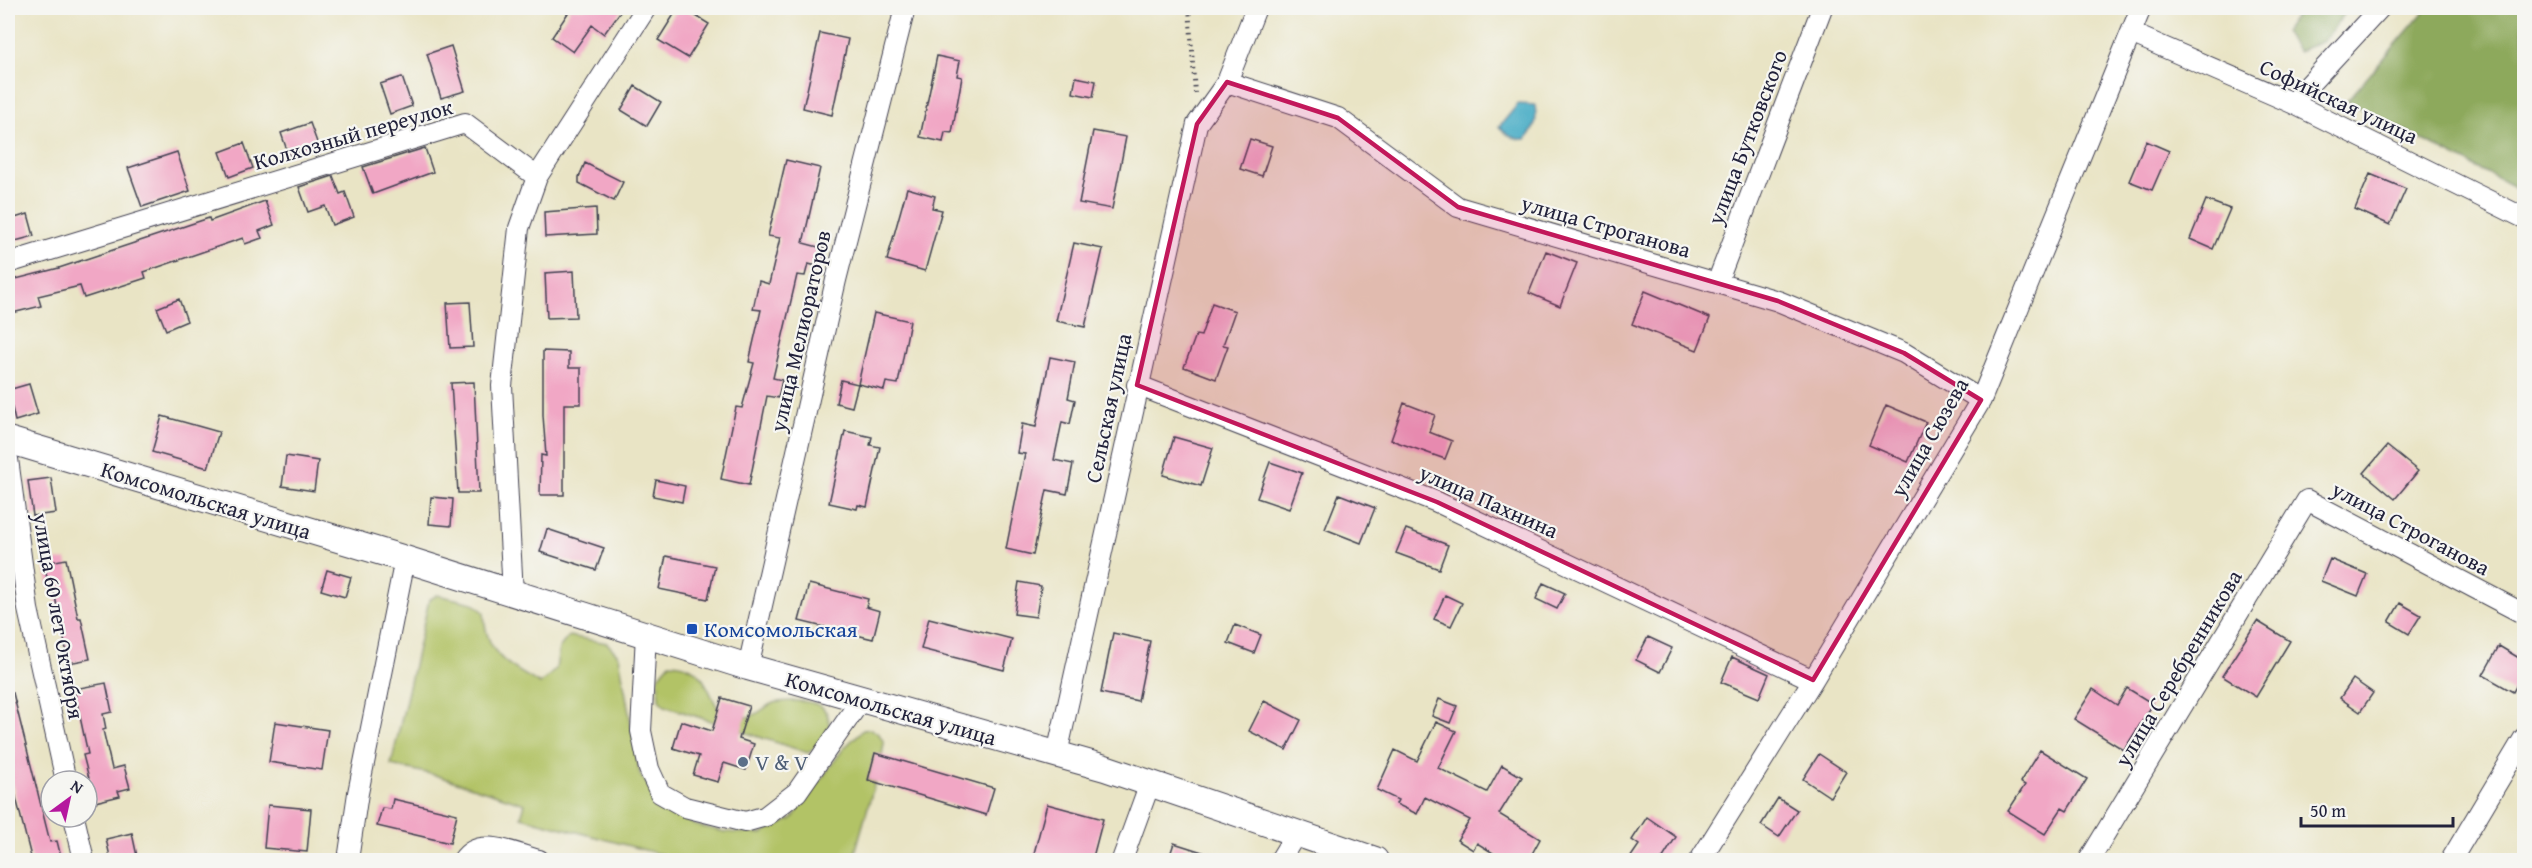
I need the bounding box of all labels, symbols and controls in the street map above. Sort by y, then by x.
street label: улица Бутковского [1699,45,1795,230]
street label: Софийская улица [2255,50,2424,152]
street label: Колхозный переулок [250,90,457,178]
street label: улица Строганова [1517,186,1695,266]
street label: улица Мелиораторов [761,227,839,436]
street label: Сельская улица [1077,330,1140,486]
street label: улица Сюзева [1881,371,1976,504]
street label: Комсомольская улица [97,453,315,547]
street label: улица Пахнина [1413,456,1564,546]
street label: улица Строганова [2325,472,2496,583]
street label: улица 60 лет Октября [25,509,93,722]
street label: улица Серебренникова [2106,563,2250,773]
place label: Комсомольская [704,613,858,645]
marker: Комсомольская [685,622,699,636]
street label: Комсомольская улица [782,663,1001,754]
place label: V & V [755,746,808,778]
marker: V & V [736,755,750,769]
north arrow [39,769,99,829]
text: N [66,773,88,800]
scale bar [2301,790,2452,828]
text: 50 m [2310,797,2346,824]

